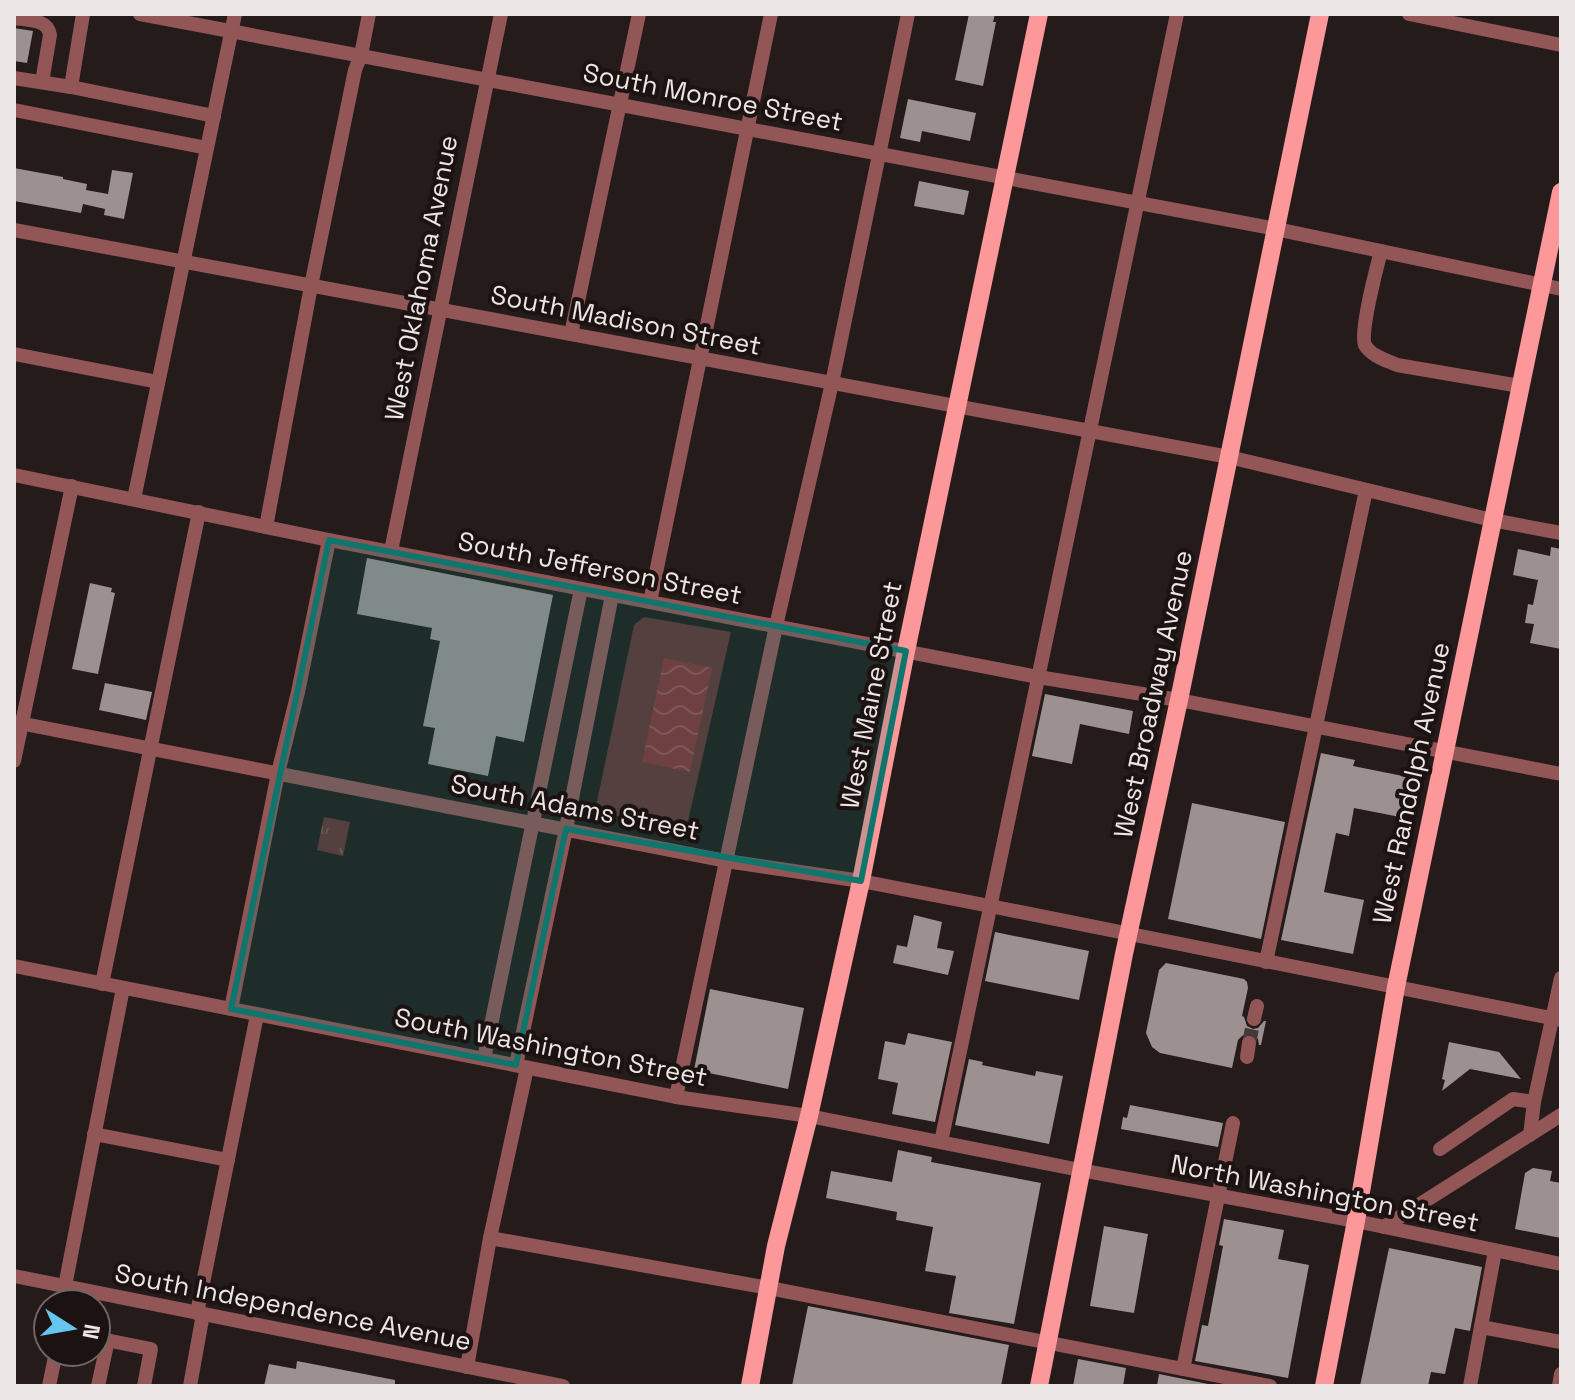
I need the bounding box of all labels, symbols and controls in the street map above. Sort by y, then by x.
street label: South Monroe Street [580,55,846,139]
street label: West Oklahoma Avenue [377,132,465,424]
street label: South Madison Street [488,277,764,363]
street label: South Jefferson Street [455,524,745,612]
street label: West Broadway Avenue [1106,547,1200,841]
street label: West Maine Street [832,578,910,812]
street label: West Randolph Avenue [1365,639,1457,927]
street label: South Adams Street [448,766,702,848]
street label: South Washington Street [392,1000,710,1094]
street label: North Washington Street [1168,1146,1482,1240]
street label: South Independence Avenue [112,1256,474,1358]
north arrow [32,1288,112,1368]
text: N [76,1322,107,1342]

